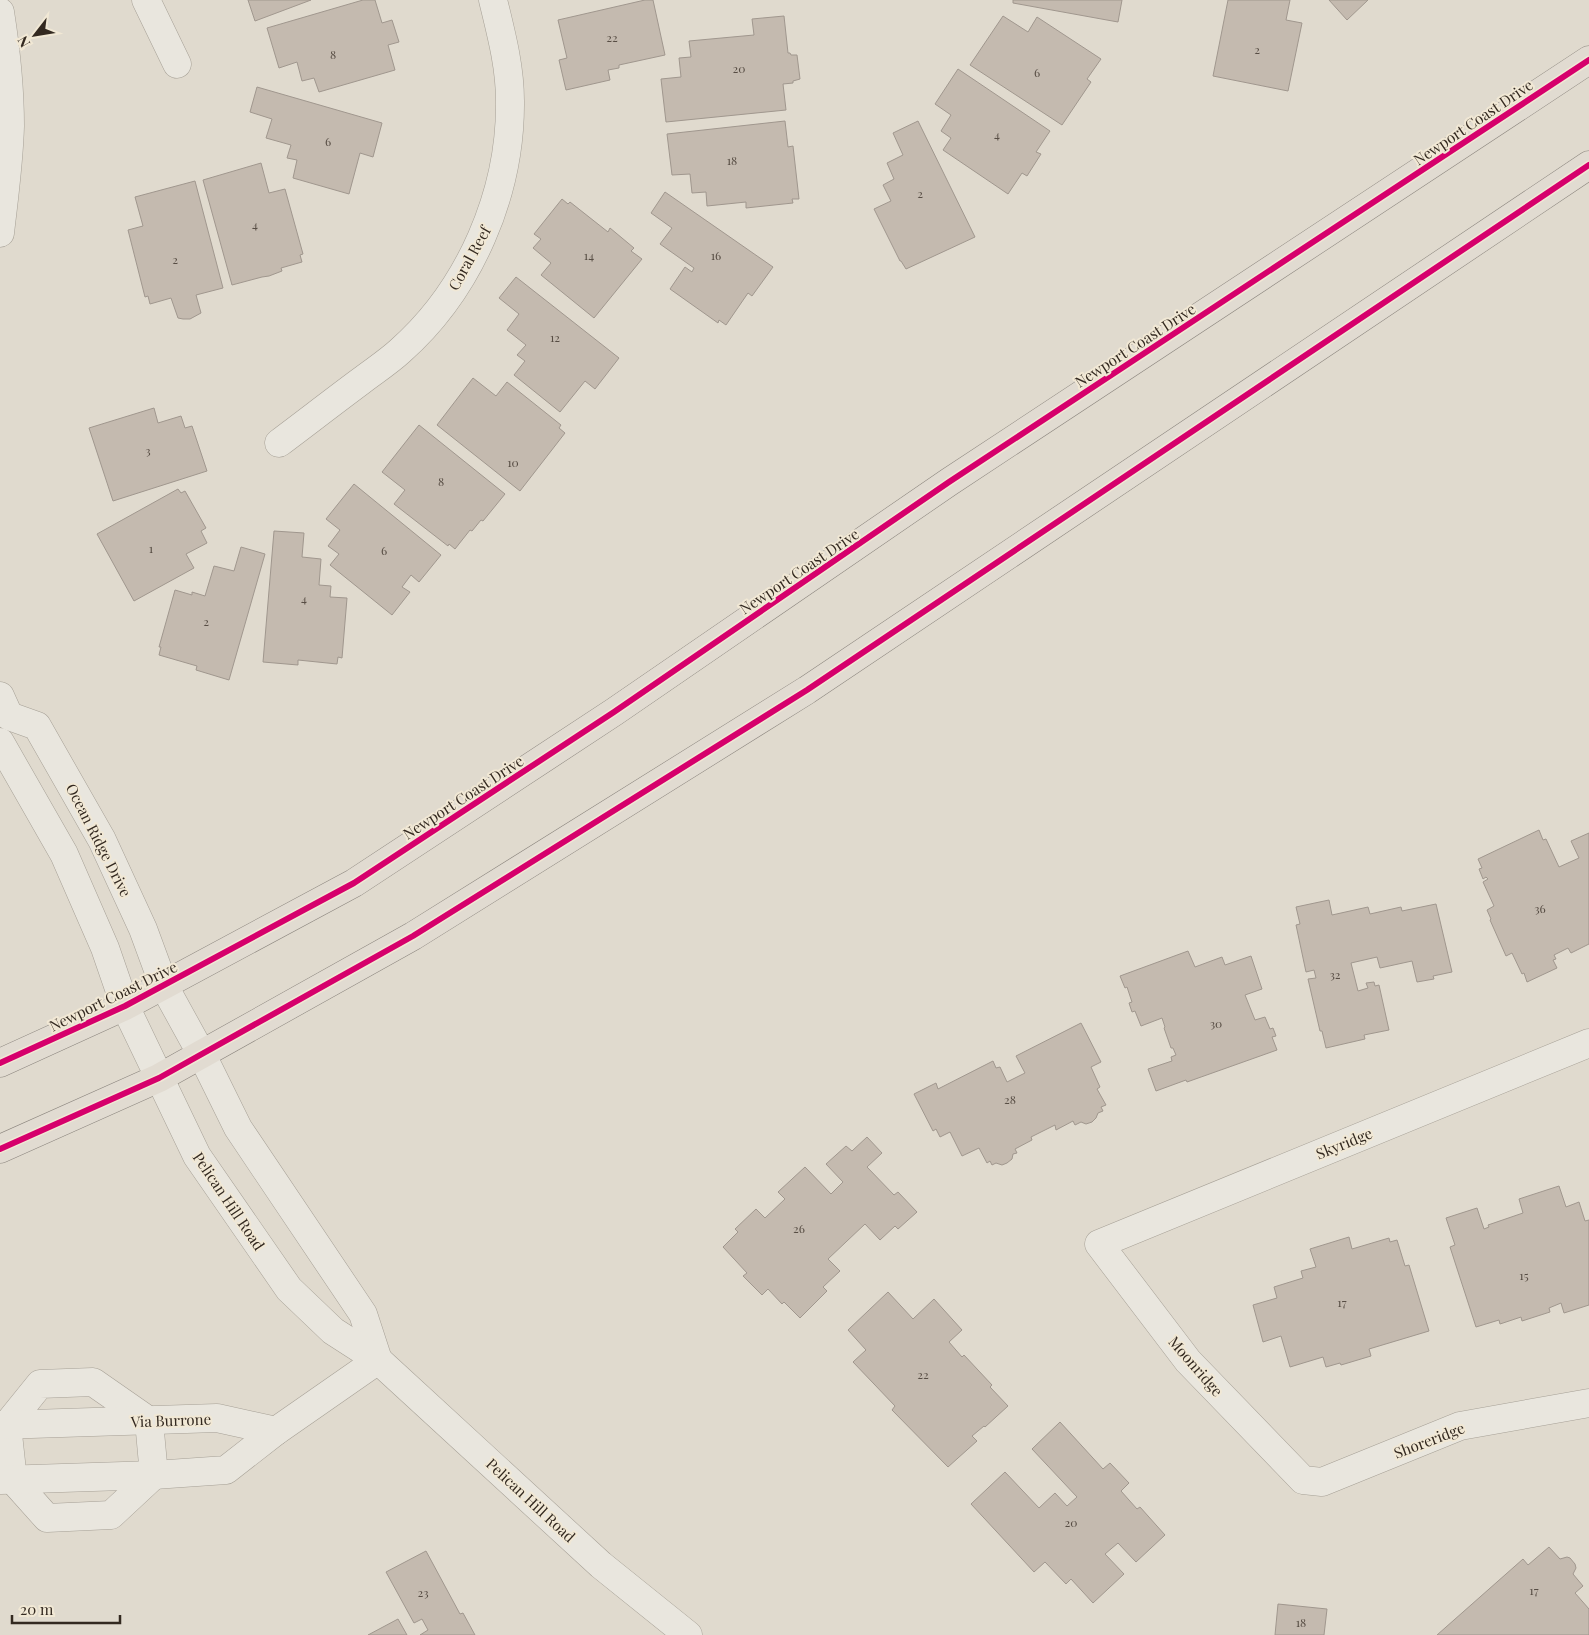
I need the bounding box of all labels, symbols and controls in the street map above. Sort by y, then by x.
north arrow [10,10,60,60]
house number: 22 [606,29,618,45]
text: N [13,33,34,51]
house number: 2 [1254,41,1260,57]
house number: 8 [330,46,336,62]
house number: 20 [733,60,745,76]
house number: 6 [1034,64,1040,80]
street label: Newport Coast Drive [1409,75,1537,169]
house number: 4 [994,126,1000,142]
house number: 6 [325,133,331,149]
house number: 18 [727,152,737,168]
house number: 2 [917,185,923,201]
house number: 4 [252,216,258,232]
street label: Coral Reef [443,221,495,294]
house number: 14 [584,247,594,263]
house number: 16 [711,247,721,263]
house number: 2 [172,251,178,267]
street label: Newport Coast Drive [1071,298,1199,392]
house number: 12 [550,329,560,345]
house number: 3 [145,442,151,458]
house number: 10 [507,454,519,470]
house number: 8 [438,473,444,489]
street label: Newport Coast Drive [735,524,863,618]
house number: 1 [149,540,154,556]
house number: 6 [381,542,387,558]
house number: 4 [301,590,307,606]
house number: 2 [203,613,209,629]
street label: Newport Coast Drive [399,750,527,844]
street label: Ocean Ridge Drive [62,780,136,900]
house number: 36 [1534,900,1546,916]
street label: Newport Coast Drive [46,956,180,1036]
house number: 32 [1329,966,1341,982]
house number: 30 [1210,1015,1222,1031]
house number: 28 [1004,1091,1016,1107]
street label: Skyridge [1313,1123,1375,1163]
street label: Pelican Hill Road [189,1148,269,1254]
house number: 26 [793,1220,805,1236]
house number: 15 [1519,1267,1529,1283]
house number: 17 [1337,1294,1347,1310]
street label: Moonridge [1164,1332,1228,1400]
house number: 22 [917,1366,929,1382]
street label: Via Burrone [130,1409,211,1431]
street label: Shoreridge [1391,1417,1467,1463]
street label: Pelican Hill Road [482,1454,580,1547]
house number: 20 [1065,1514,1077,1530]
house number: 17 [1529,1582,1539,1598]
house number: 23 [417,1584,429,1600]
scale bar [12,1592,120,1624]
text: 20 m [20,1599,54,1619]
house number: 18 [1296,1614,1306,1630]

